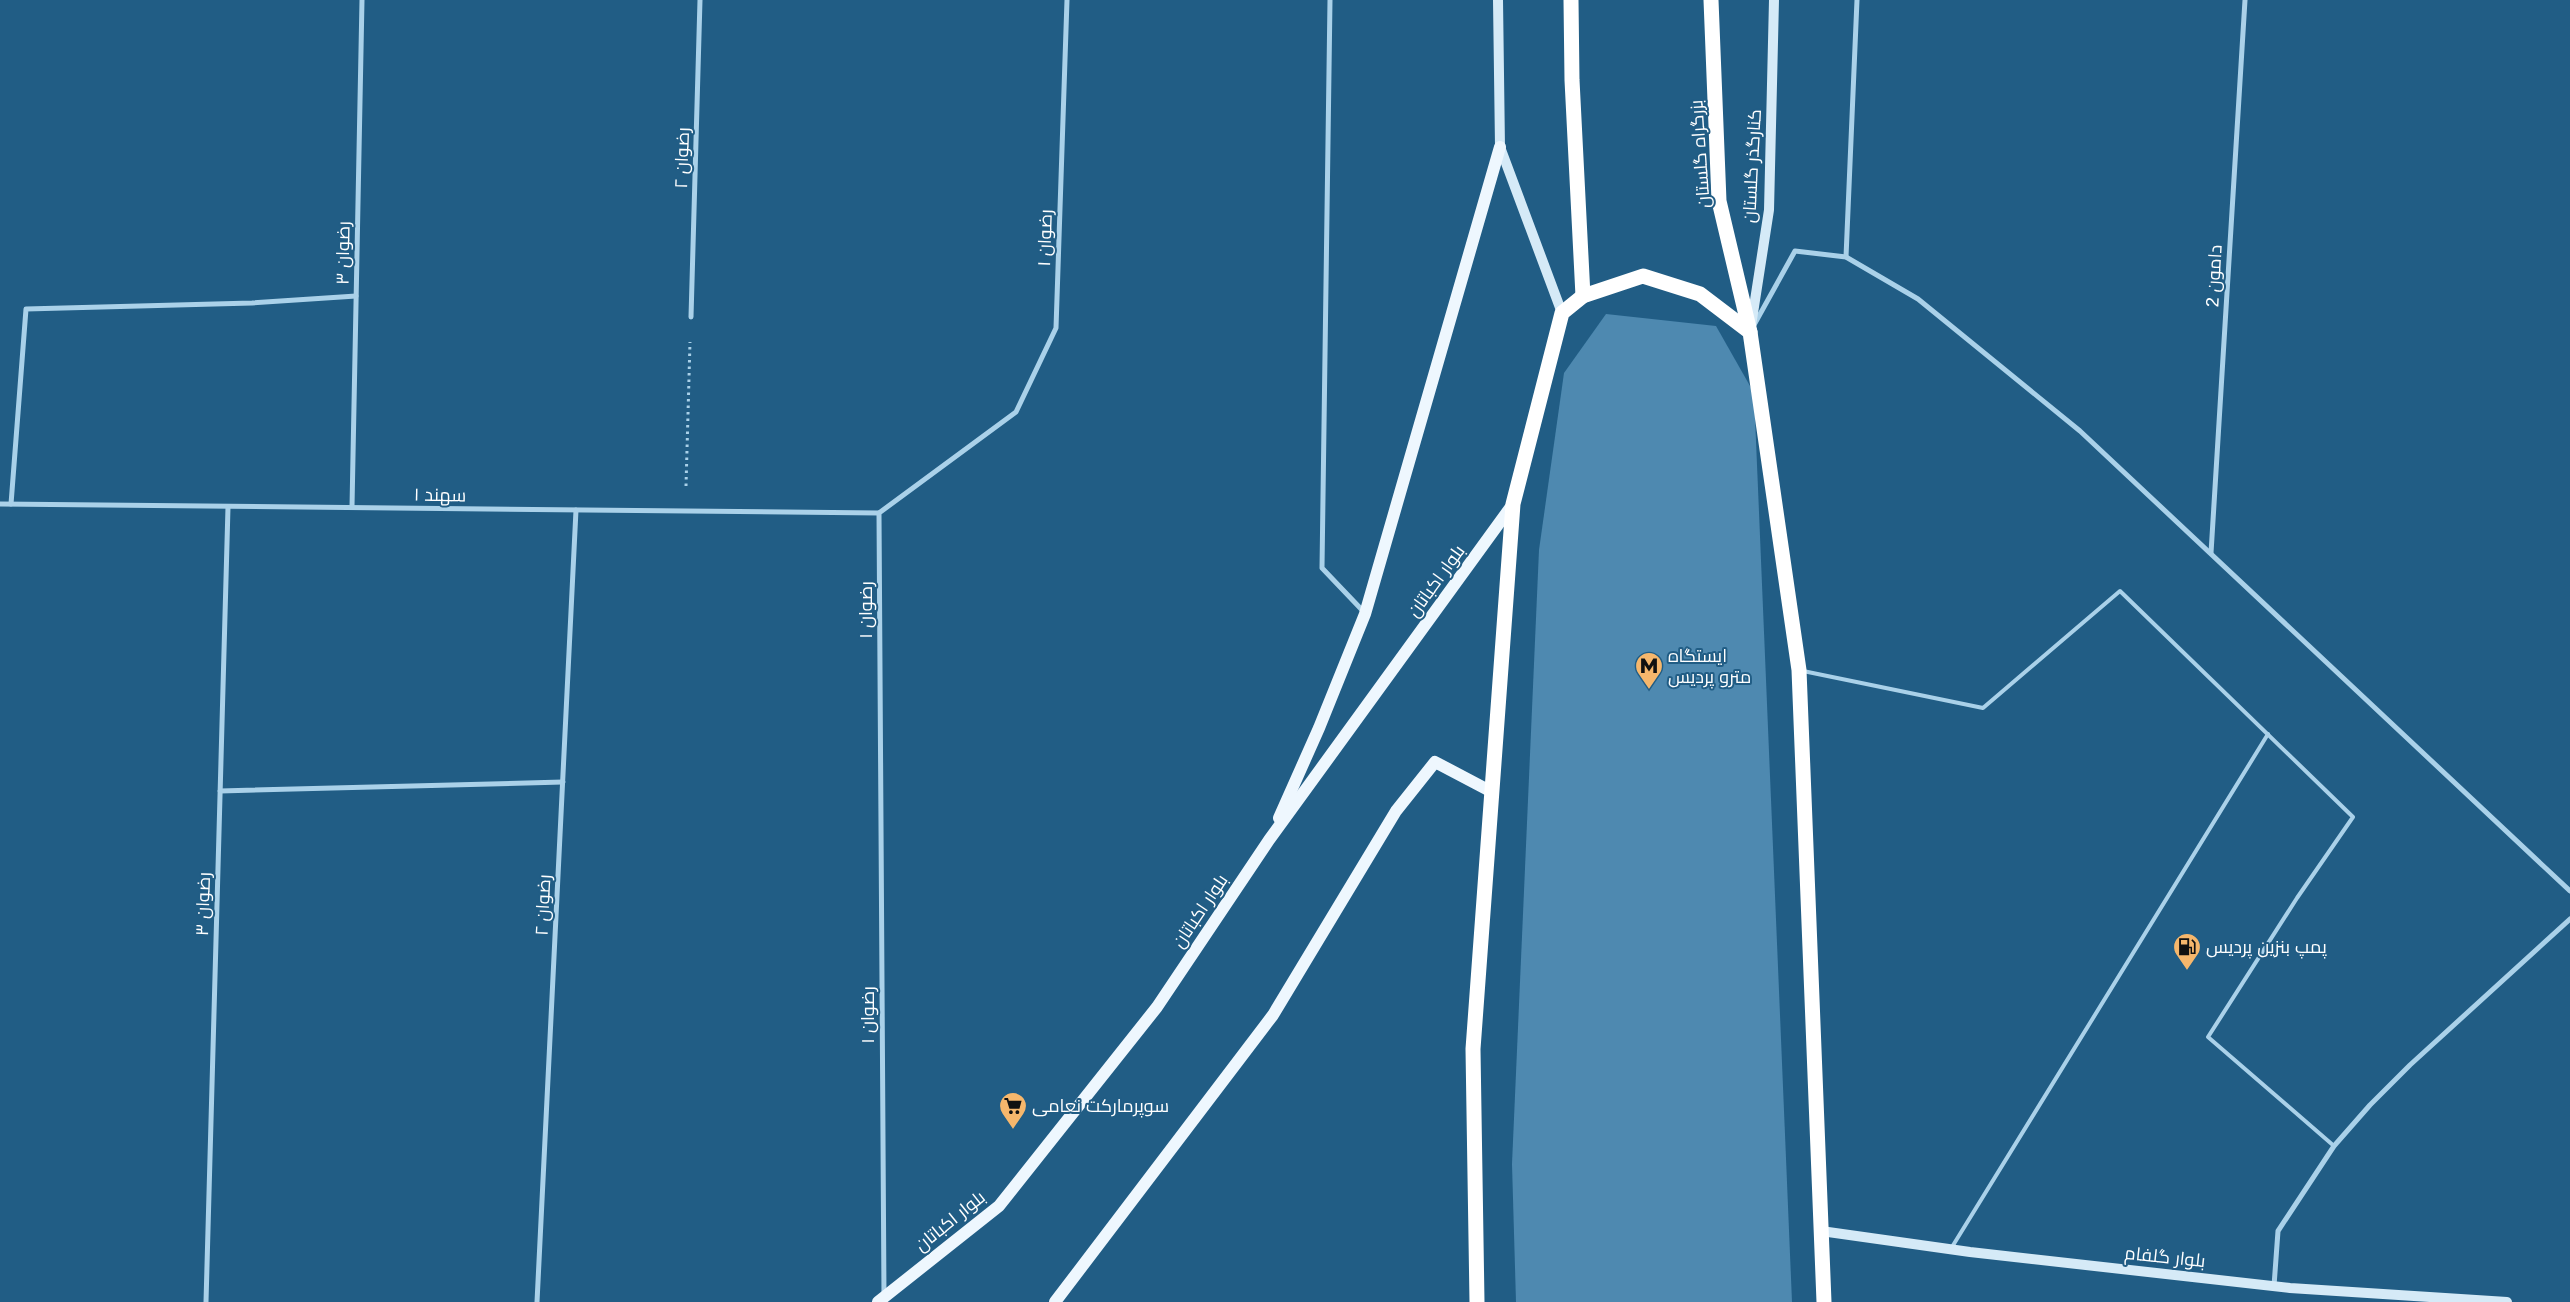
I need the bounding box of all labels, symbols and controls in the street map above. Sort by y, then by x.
street label: بزرگراه گلستان [1686,99,1715,209]
street label: کنارگذر گلستان [1739,109,1766,223]
street label: رضوان ۲ [671,127,694,189]
street label: رضوان ۱ [1034,209,1057,267]
street label: رضوان ۳ [332,221,355,285]
street label: دامون 2 [2202,244,2227,308]
street label: سهند ۱ [414,485,466,506]
street label: بلوار اکباتان [1403,541,1470,621]
street label: رضوان ۱ [856,581,877,639]
place label: ایستگاه مترو پردیس [1668,646,1751,689]
metro station icon: ایستگاه مترو پردیس [1634,651,1664,690]
street label: بلوار اکباتان [1168,871,1233,952]
street label: رضوان ۳ [192,872,215,936]
street label: رضوان ۲ [531,874,556,936]
fuel station icon: پمپ بنزین پردیس [2172,932,2202,971]
place label: پمپ بنزین پردیس [2206,937,2327,959]
street label: رضوان ۱ [858,986,879,1044]
supermarket icon: سوپرمارکت نعامی [998,1091,1028,1130]
place label: سوپرمارکت نعامی [1032,1096,1169,1118]
street label: بلوار اکباتان [911,1187,990,1256]
street label: بلوار گلفام [2123,1243,2206,1273]

